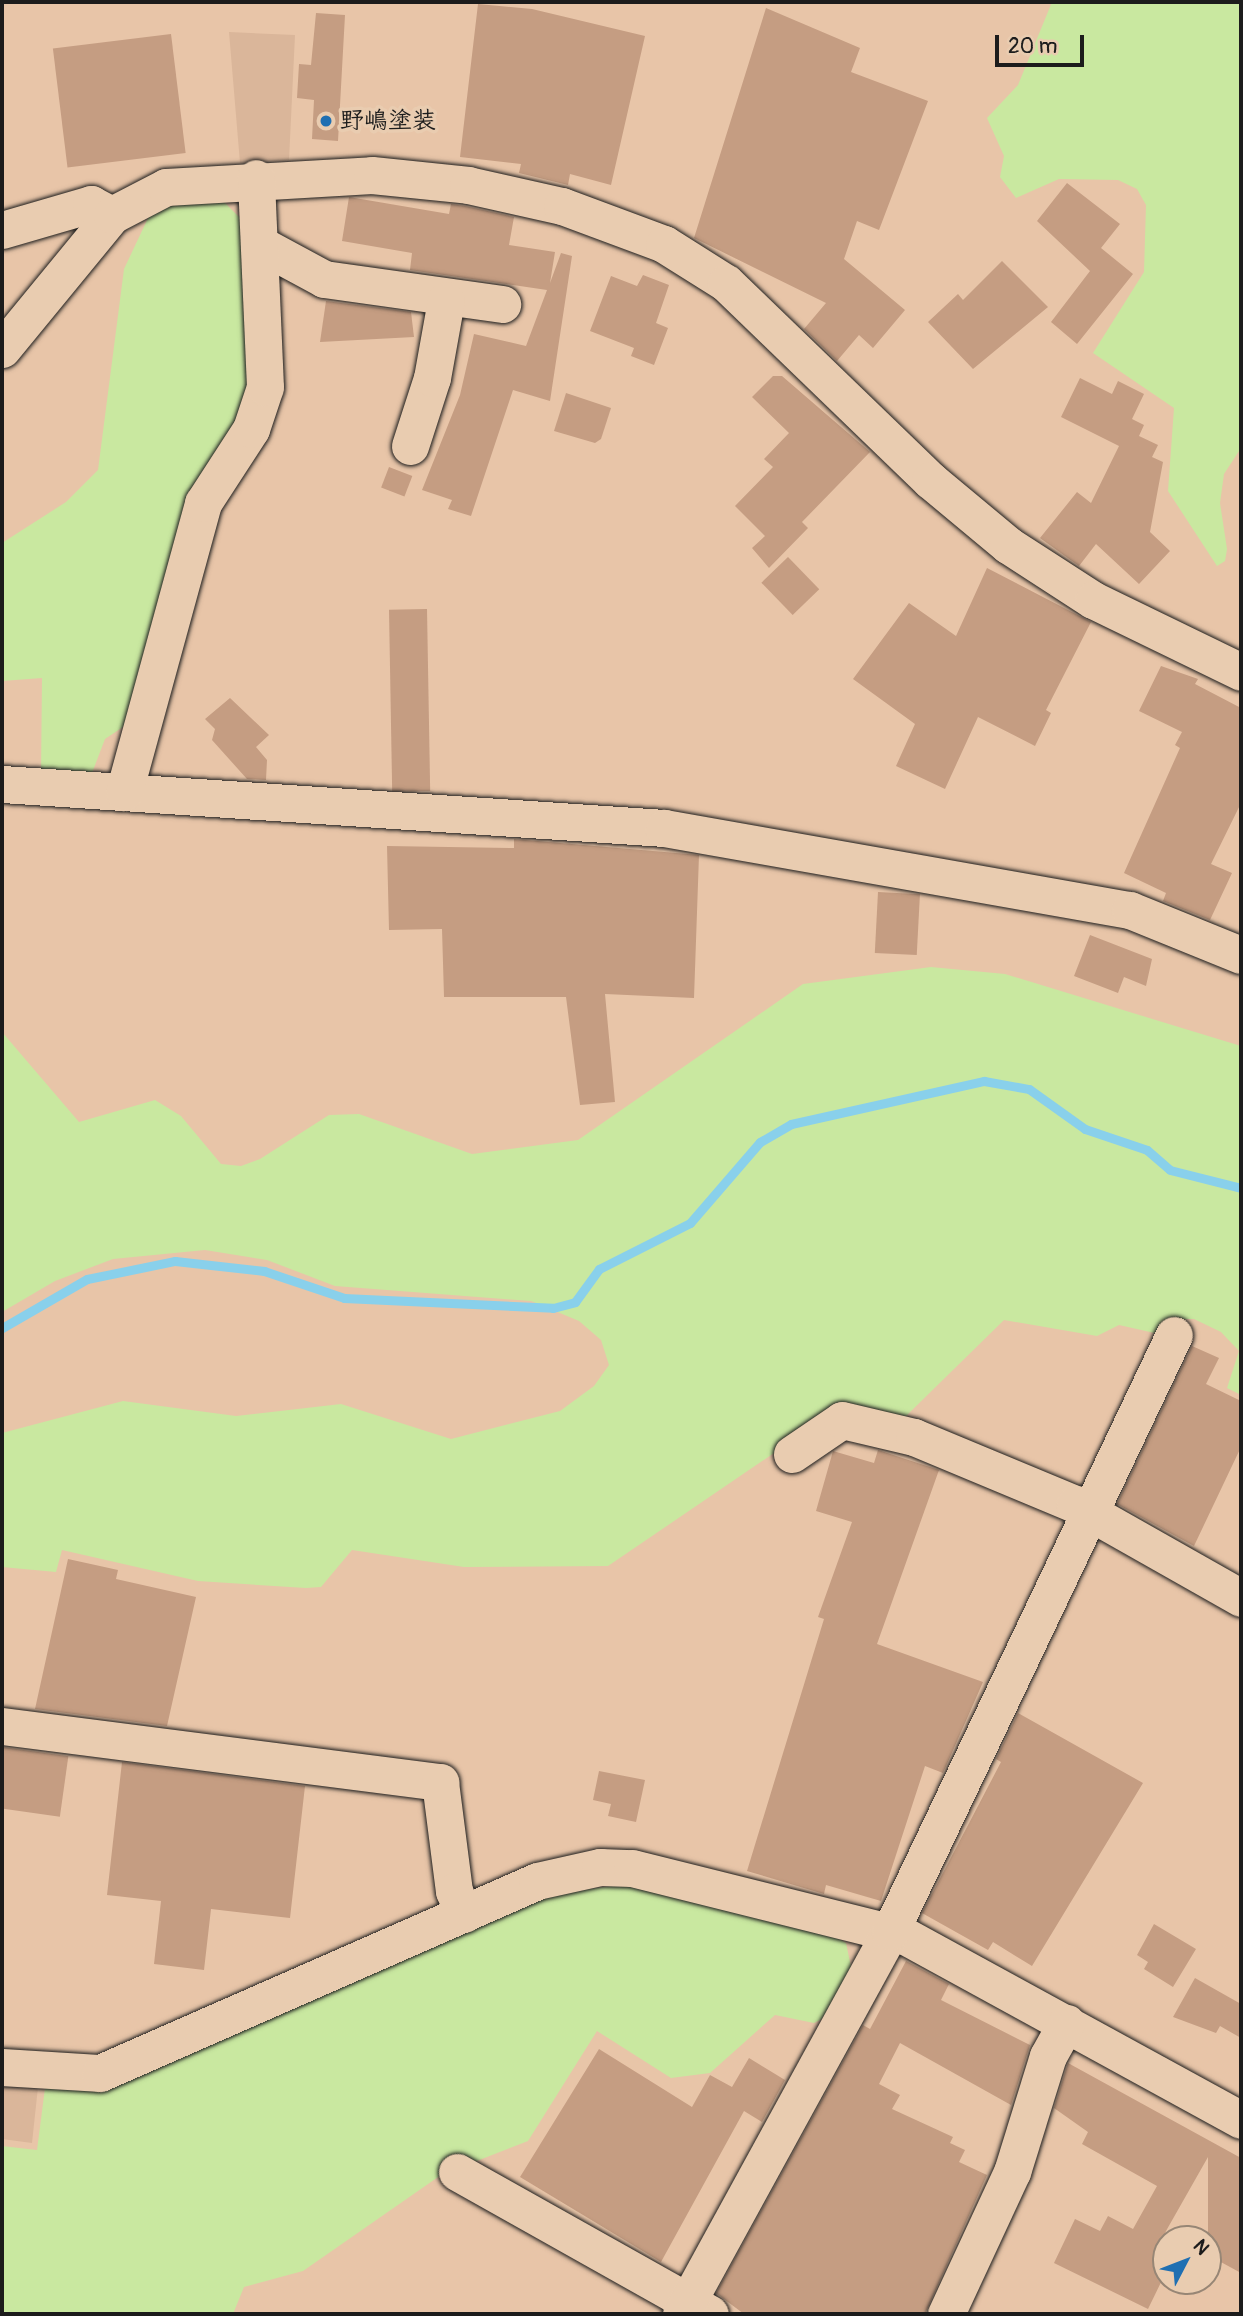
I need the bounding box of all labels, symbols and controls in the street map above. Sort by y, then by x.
scale bar [998,21,1087,65]
text: 20 m [1008,33,1057,60]
place label: 野嶋塗装 [340,107,436,135]
marker: 野嶋塗装 [318,113,334,129]
north arrow [1152,2225,1222,2295]
text: N [1188,2234,1214,2260]

